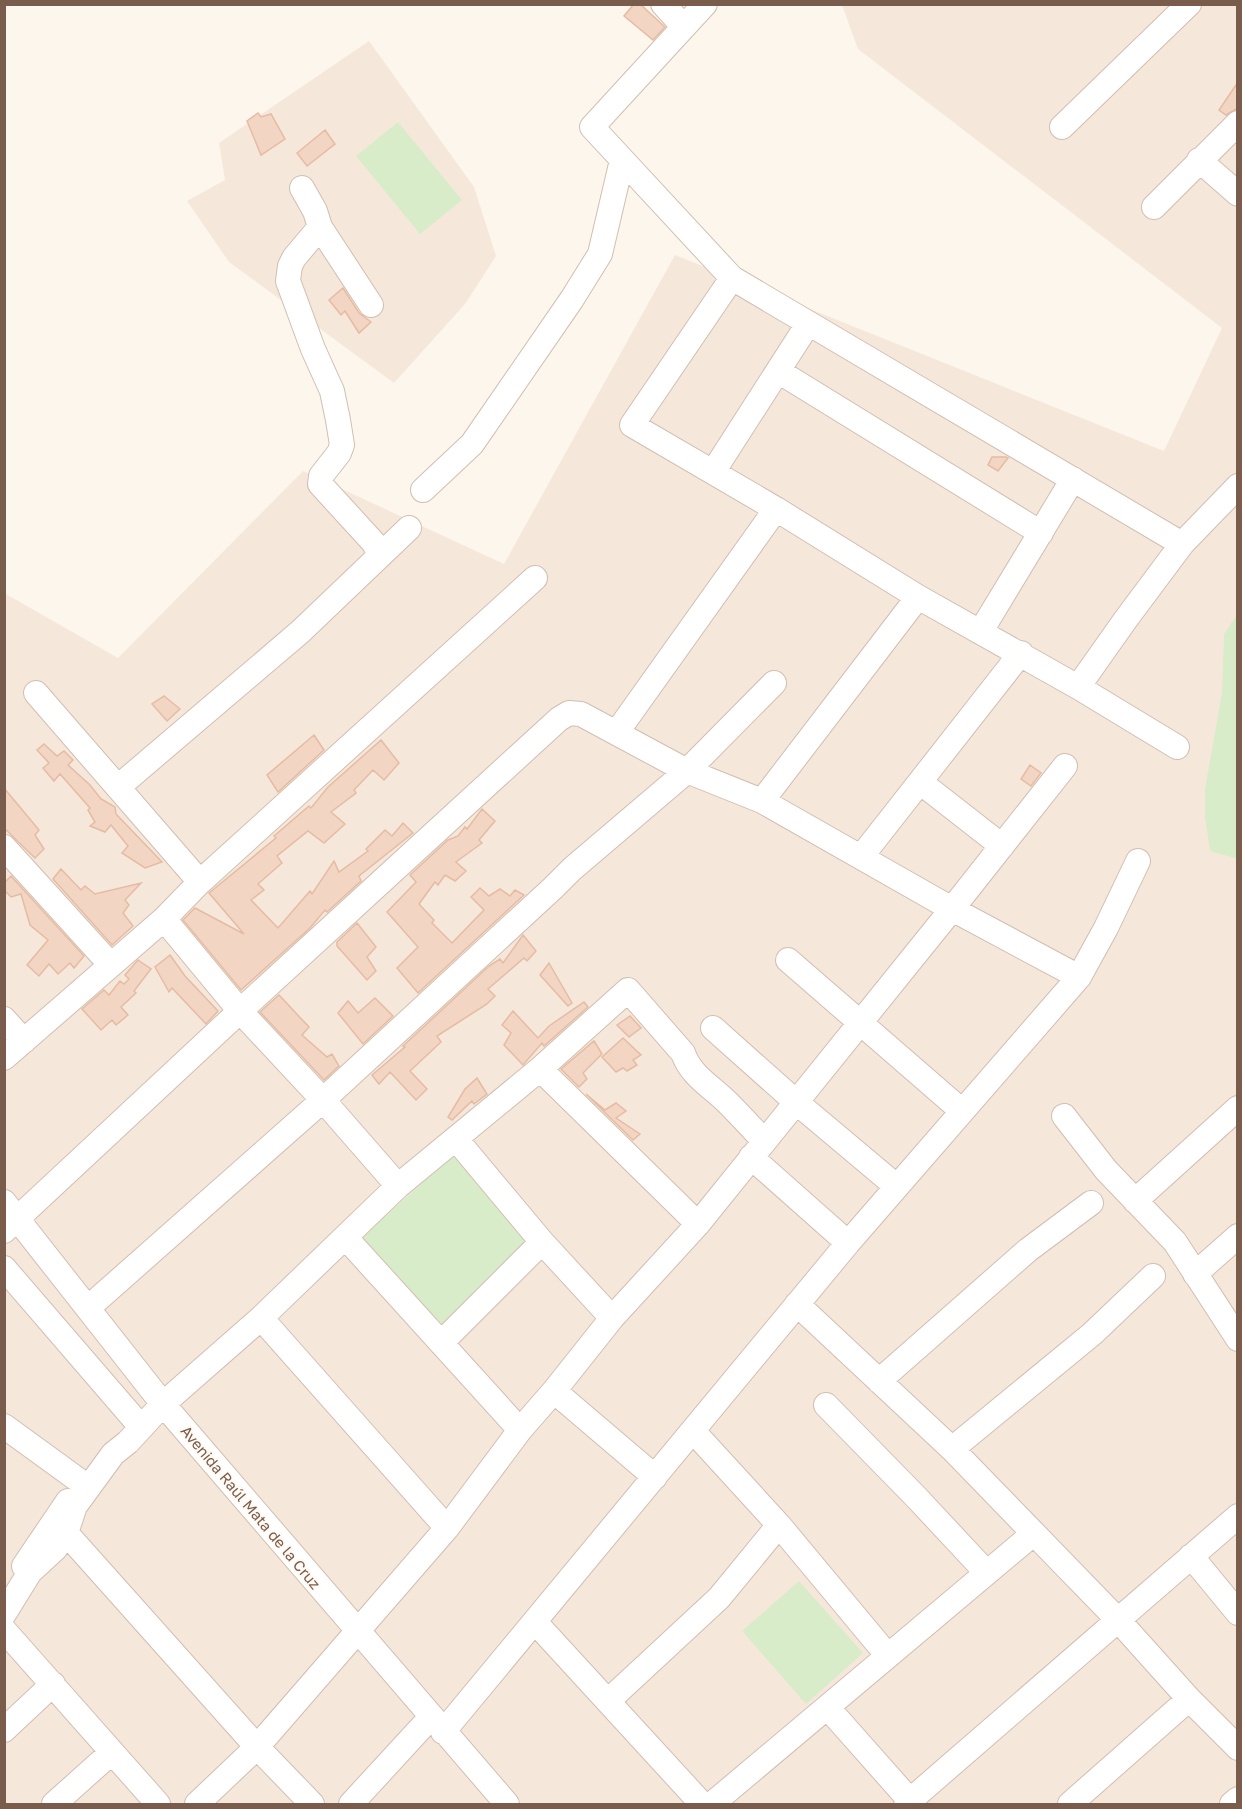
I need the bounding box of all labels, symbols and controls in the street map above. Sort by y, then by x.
street label: Avenida Raúl Mata de la Cruz [177,1422,325,1593]

